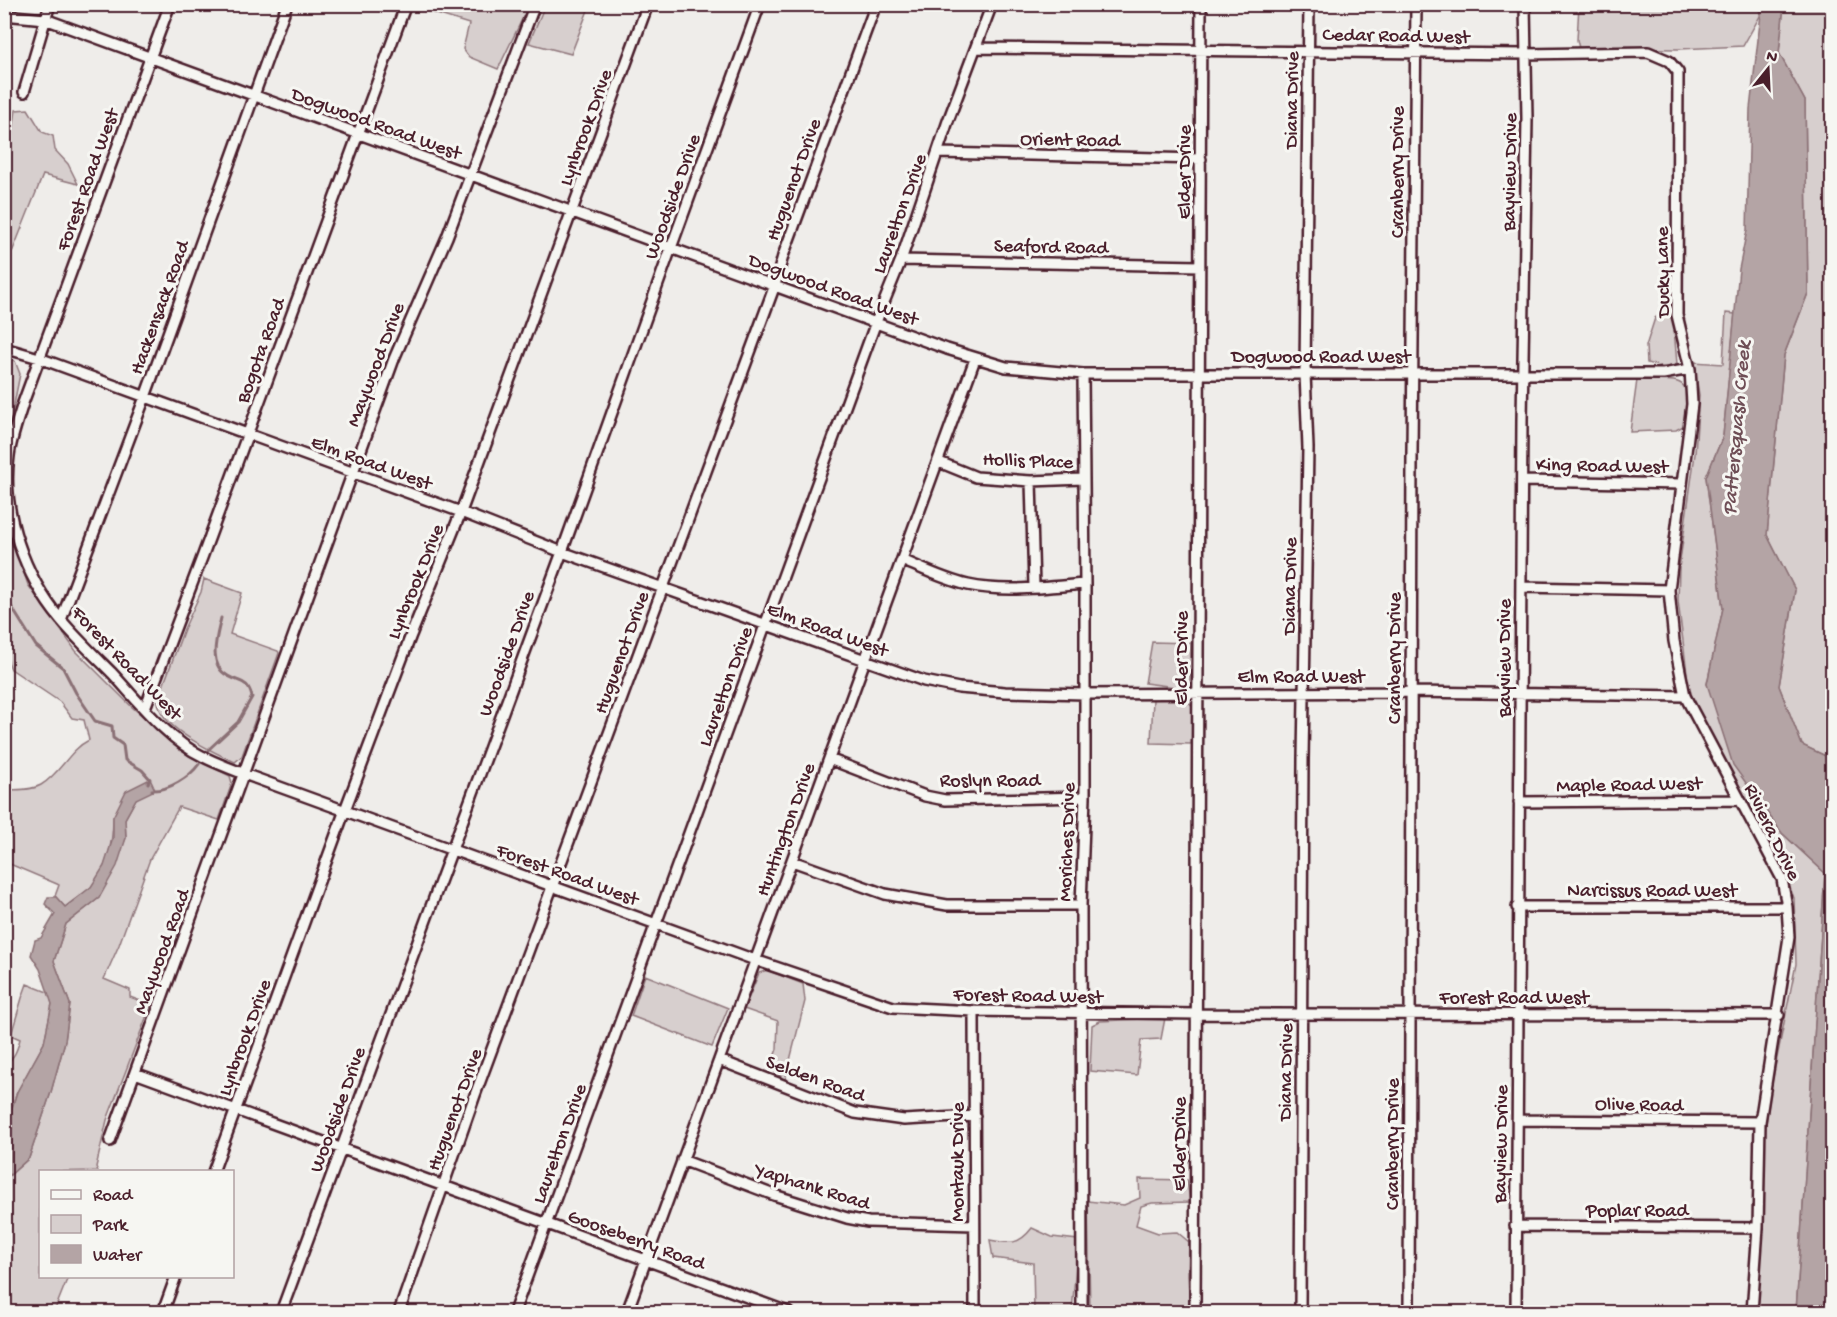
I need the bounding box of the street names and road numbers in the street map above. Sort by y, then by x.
street label: Cedar Road West [1322,25,1471,50]
street label: Diana Drive [1281,50,1306,151]
street label: Lynbrook Drive [556,66,619,190]
street label: Dogwood Road West [286,83,465,167]
street label: Forest Road West [53,104,126,255]
street label: Cranberry Drive [1388,105,1411,238]
street label: Bayview Drive [1499,112,1524,232]
street label: Huguenot Drive [763,115,828,244]
street label: Elder Drive [1175,124,1198,219]
street label: Orient Road [1020,129,1122,154]
street label: Woodside Drive [641,131,708,263]
street label: Laurelton Drive [869,150,934,277]
street label: Ducky Lane [1652,226,1677,320]
street label: Hackensack Road [126,236,197,378]
street label: Seaford Road [994,236,1111,261]
street label: Dogwood Road West [743,249,922,333]
street label: Bogota Road [232,293,293,408]
street label: Maywood Drive [343,299,412,431]
street label: Dogwood Road West [1230,347,1412,370]
street label: Elm Road West [307,432,436,497]
street label: Hollis Place [982,449,1074,476]
street label: King Road West [1536,455,1670,480]
street label: Lynbrook Drive [384,521,451,643]
street label: Diana Drive [1279,536,1304,637]
street label: Woodside Drive [475,588,542,720]
street label: Huguenot Drive [591,588,656,717]
street label: Cranberry Drive [1385,591,1408,724]
street label: Bayview Drive [1495,598,1518,718]
street label: Elm Road West [763,599,892,664]
street label: Forest Road West [65,602,187,728]
street label: Elder Drive [1172,610,1195,705]
street label: Laurelton Drive [695,623,760,750]
street label: Elm Road West [1237,667,1366,690]
street label: Huntington Drive [753,760,822,900]
street label: Roslyn Road [940,771,1042,794]
street label: Maple Road West [1556,774,1704,799]
street label: Riviera Drive [1738,780,1804,885]
street label: Moriches Drive [1055,781,1082,902]
street label: Forest Road West [492,840,643,913]
street label: Narcissus Road West [1567,881,1739,904]
street label: Maywood Road [130,884,197,1018]
street label: Lynbrook Drive [215,976,278,1100]
street label: Forest Road West [952,985,1105,1010]
street label: Forest Road West [1438,988,1591,1011]
street label: Diana Drive [1275,1022,1300,1123]
street label: Woodside Drive [306,1044,373,1176]
street label: Huguenot Drive [424,1045,489,1174]
street label: Selden Road [762,1052,870,1110]
street label: Cranberry Drive [1383,1077,1406,1210]
street label: Laurelton Drive [529,1080,594,1207]
street label: Bayview Drive [1490,1084,1515,1204]
street label: Olive Road [1595,1094,1686,1119]
street label: Elder Drive [1170,1096,1193,1191]
street label: Montauk Drive [948,1102,971,1222]
street label: Yaphank Road [750,1159,874,1217]
street label: Poplar Road [1585,1201,1690,1224]
street label: Gooseberry Road [564,1206,710,1278]

